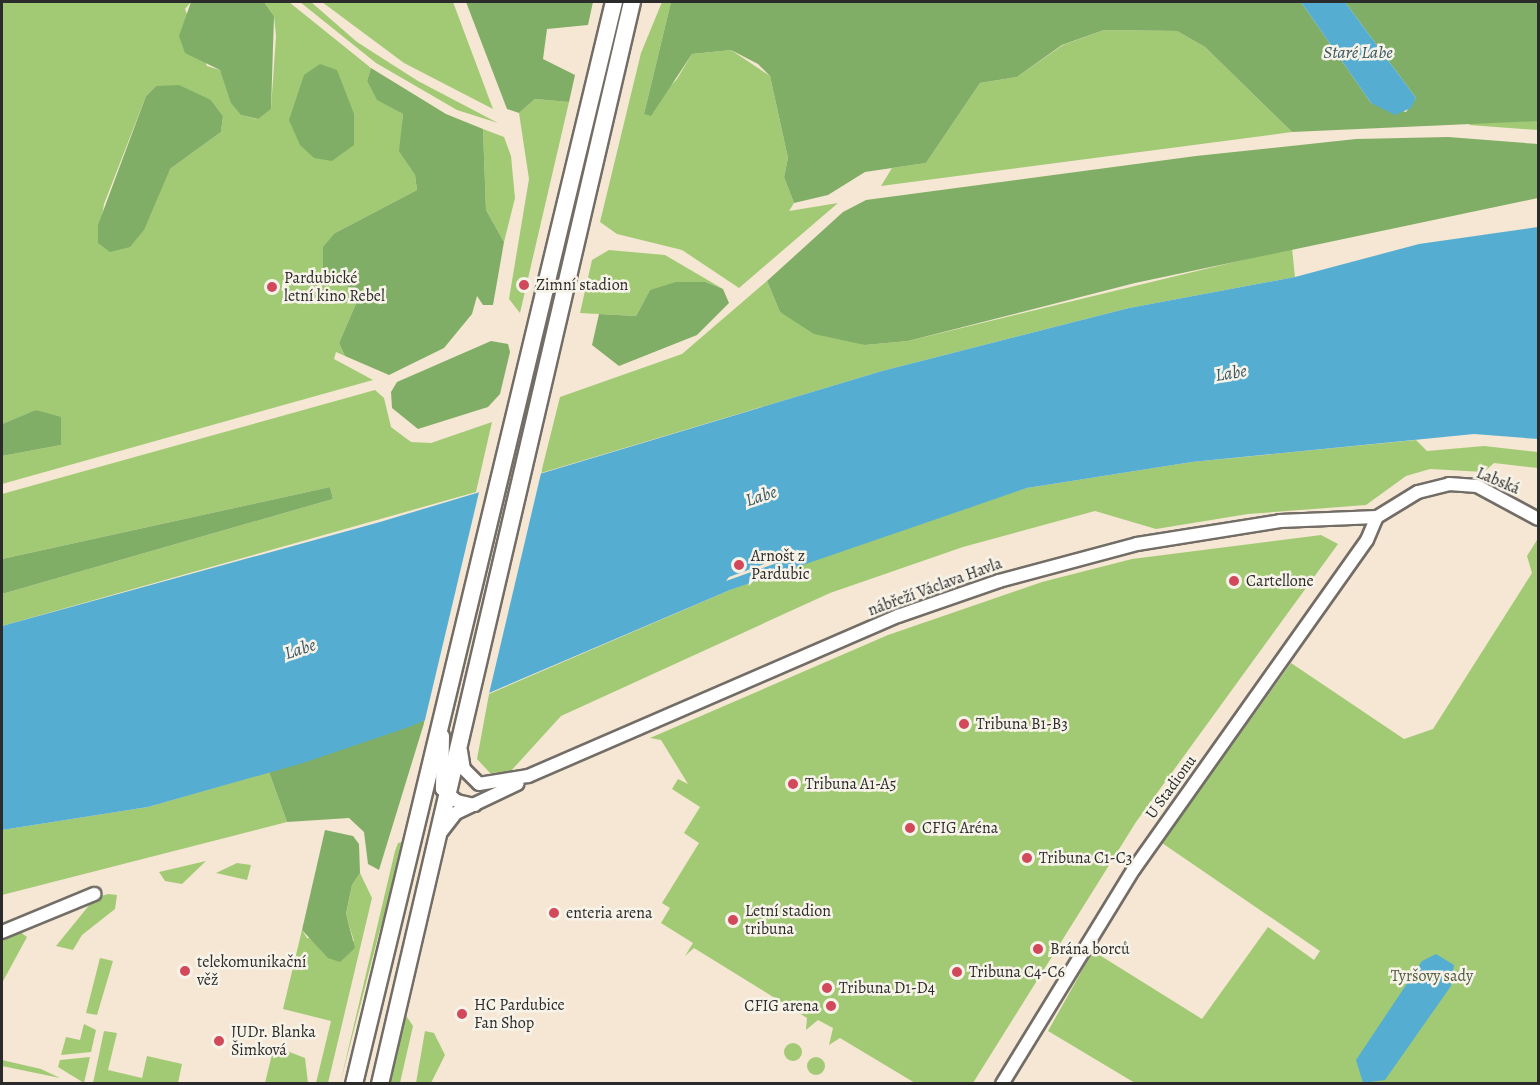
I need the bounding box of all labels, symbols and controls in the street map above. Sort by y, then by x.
water label: Staré Labe [1323,41,1393,63]
place label: Pardubické letní kino Rebel [284,268,385,306]
place label: Zimní stadion [536,275,628,295]
marker: Zimní stadion [517,278,531,292]
marker: Pardubické letní kino Rebel [265,280,279,294]
water label: Labe [1214,360,1248,386]
street label: Labská [1473,463,1523,499]
water label: Labe [743,481,779,511]
place label: Arnošt z Pardubic [751,546,810,584]
street label: nábřeží Václava Havla [865,554,1005,620]
marker: Arnošt z Pardubic [732,558,746,572]
place label: Cartellone [1246,571,1314,591]
marker: Cartellone [1227,574,1241,588]
water label: Labe [282,634,318,664]
place label: Tribuna B1-B3 [976,714,1068,734]
marker: Tribuna B1-B3 [957,717,971,731]
street label: U Stadionu [1142,752,1200,822]
place label: Tribuna A1-A5 [805,774,896,794]
marker: Tribuna A1-A5 [786,777,800,791]
place label: CFIG Aréna [922,818,998,838]
marker: CFIG Aréna [903,821,917,835]
place label: Tribuna C1-C3 [1039,848,1132,868]
marker: Tribuna C1-C3 [1020,851,1034,865]
place label: Letní stadion tribuna [745,901,831,939]
place label: enteria arena [566,903,652,923]
marker: enteria arena [547,906,561,920]
marker: Letní stadion tribuna [726,913,740,927]
place label: Brána borců [1050,939,1130,959]
marker: Brána borců [1031,942,1045,956]
place label: telekomunikační věž [197,952,307,990]
place label: Tribuna C4-C6 [969,962,1065,982]
marker: telekomunikační věž [178,964,192,978]
marker: Tribuna C4-C6 [950,965,964,979]
park label: Tyršovy sady [1391,966,1473,986]
place label: Tribuna D1-D4 [839,978,935,998]
marker: Tribuna D1-D4 [820,981,834,995]
place label: HC Pardubice Fan Shop [474,995,565,1033]
place label: CFIG arena [744,996,819,1016]
marker: CFIG arena [824,999,838,1013]
marker: HC Pardubice Fan Shop [455,1007,469,1021]
place label: JUDr. Blanka Šimková [231,1022,316,1060]
marker: JUDr. Blanka Šimková [212,1034,226,1048]

